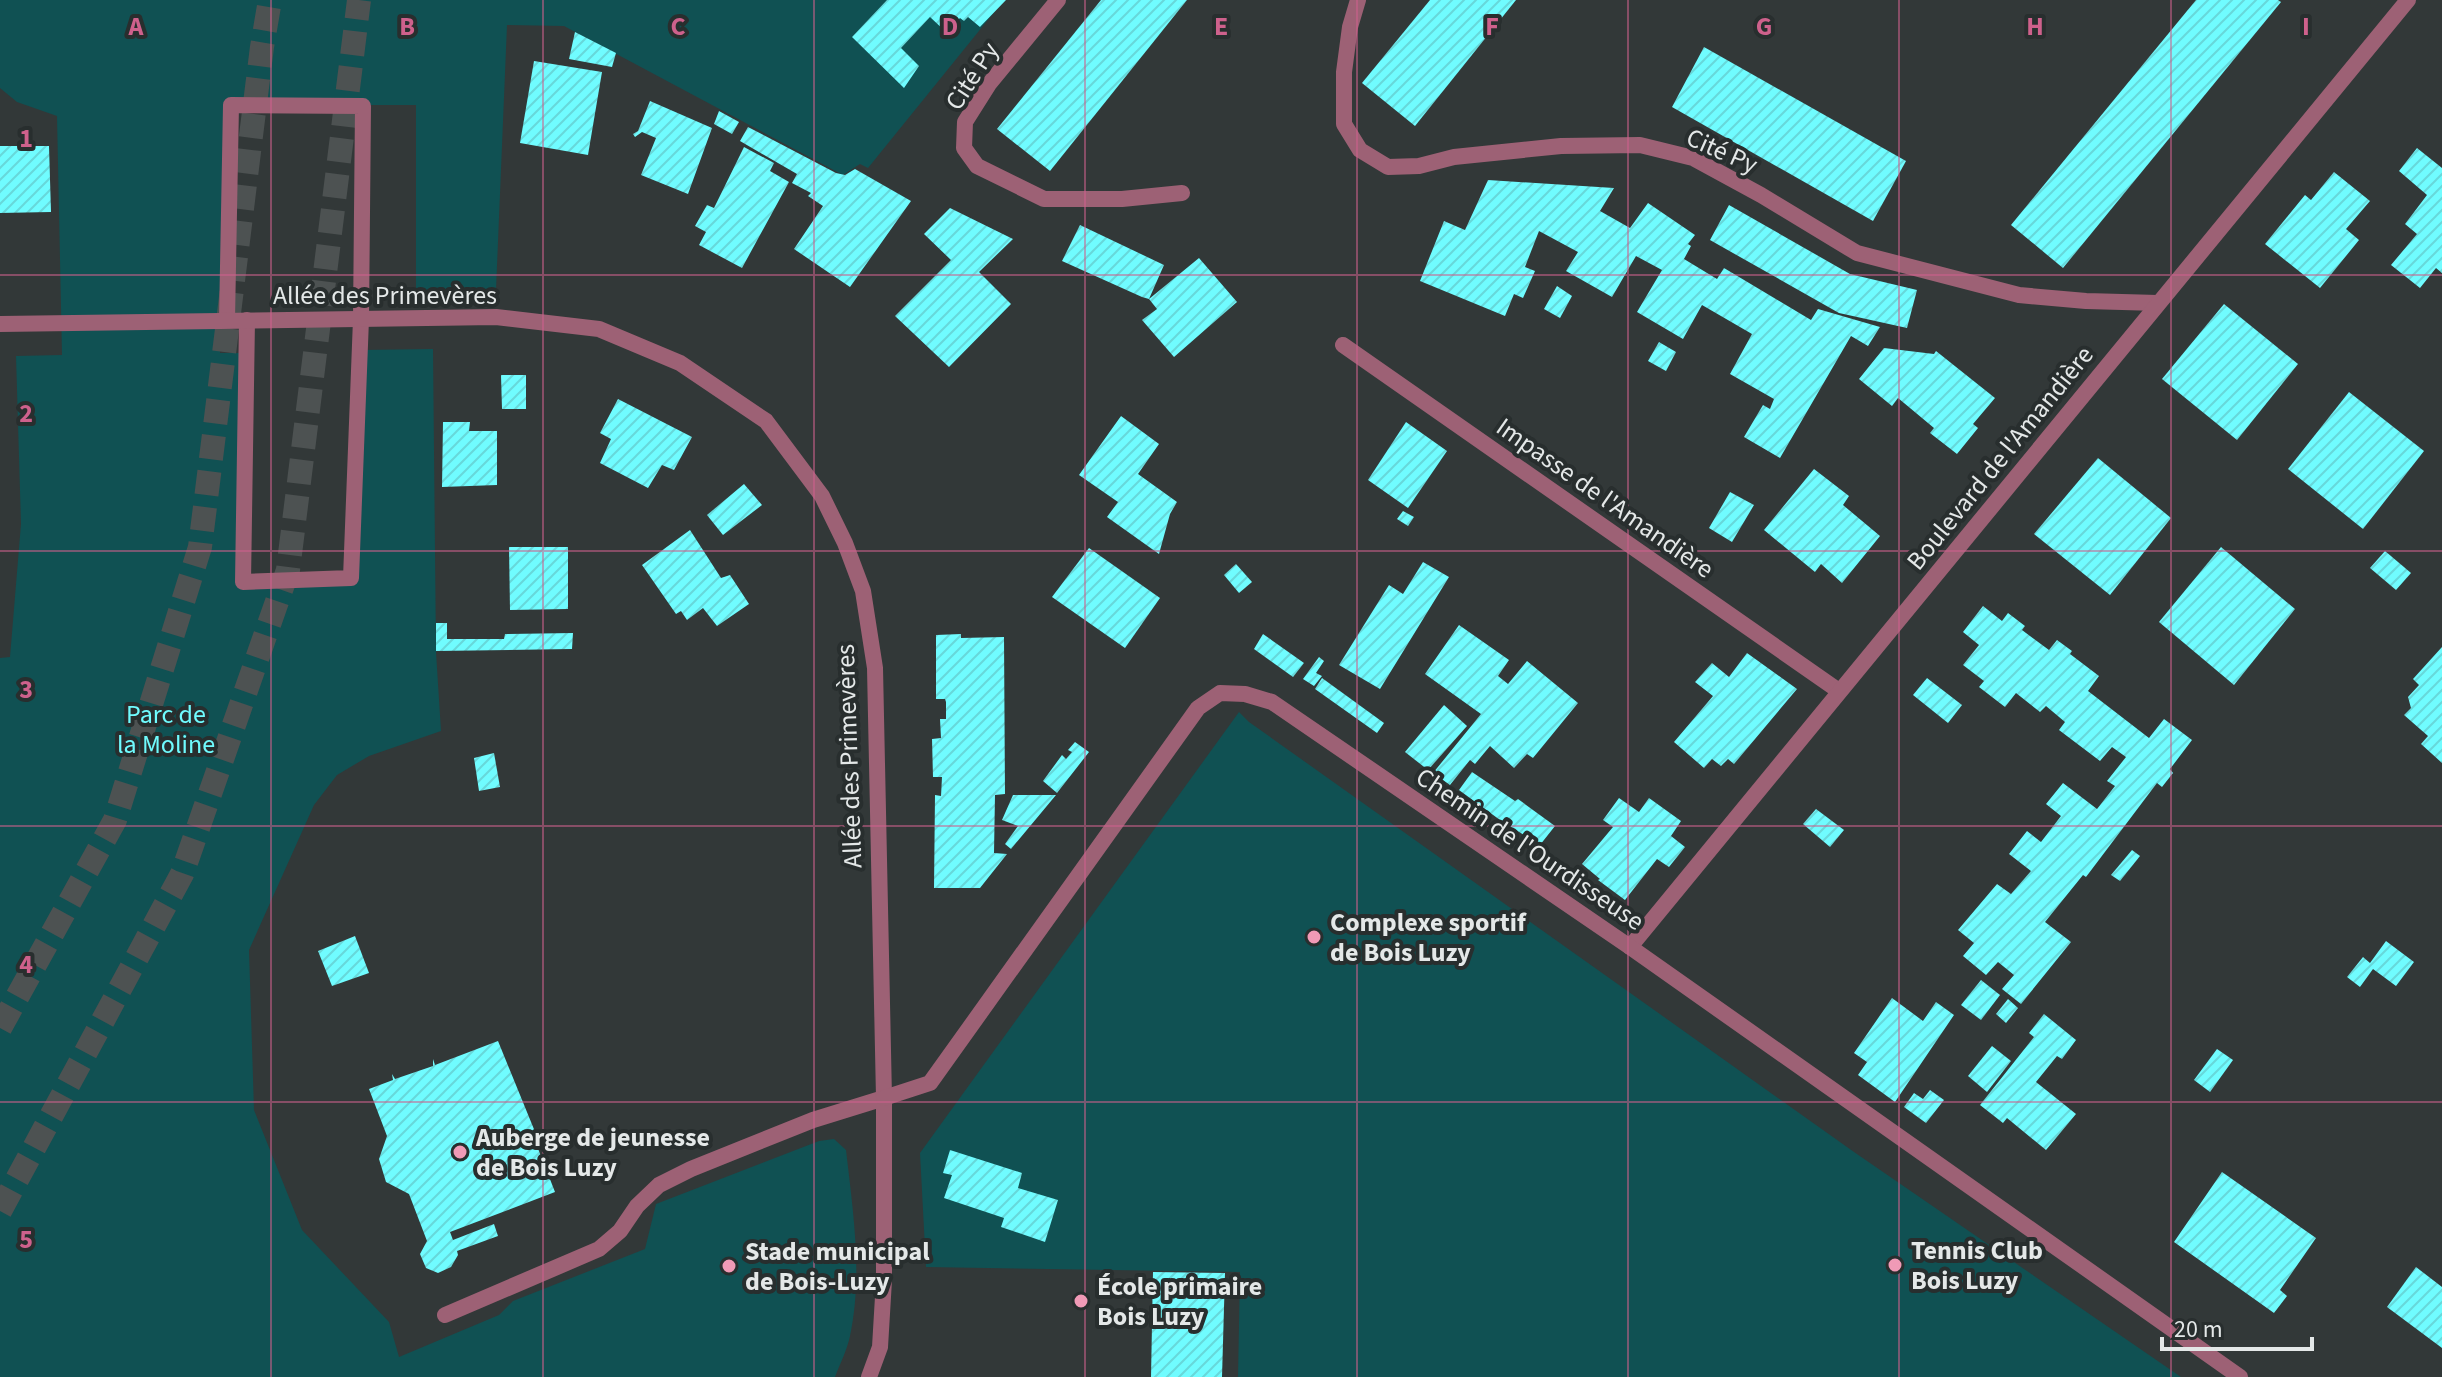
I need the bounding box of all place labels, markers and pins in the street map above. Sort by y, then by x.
place label: Complexe sportif de Bois Luzy [1330,904,1527,971]
marker: Complexe sportif de Bois Luzy [1305,928,1323,946]
place label: Auberge de jeunesse de Bois Luzy [475,1119,710,1186]
marker: Auberge de jeunesse de Bois Luzy [451,1143,469,1161]
place label: Tennis Club Bois Luzy [1911,1232,2043,1299]
place label: Stade municipal de Bois-Luzy [745,1233,930,1300]
marker: Tennis Club Bois Luzy [1886,1256,1904,1274]
marker: Stade municipal de Bois-Luzy [720,1257,738,1275]
place label: École primaire Bois Luzy [1097,1268,1262,1335]
marker: École primaire Bois Luzy [1072,1292,1090,1310]

